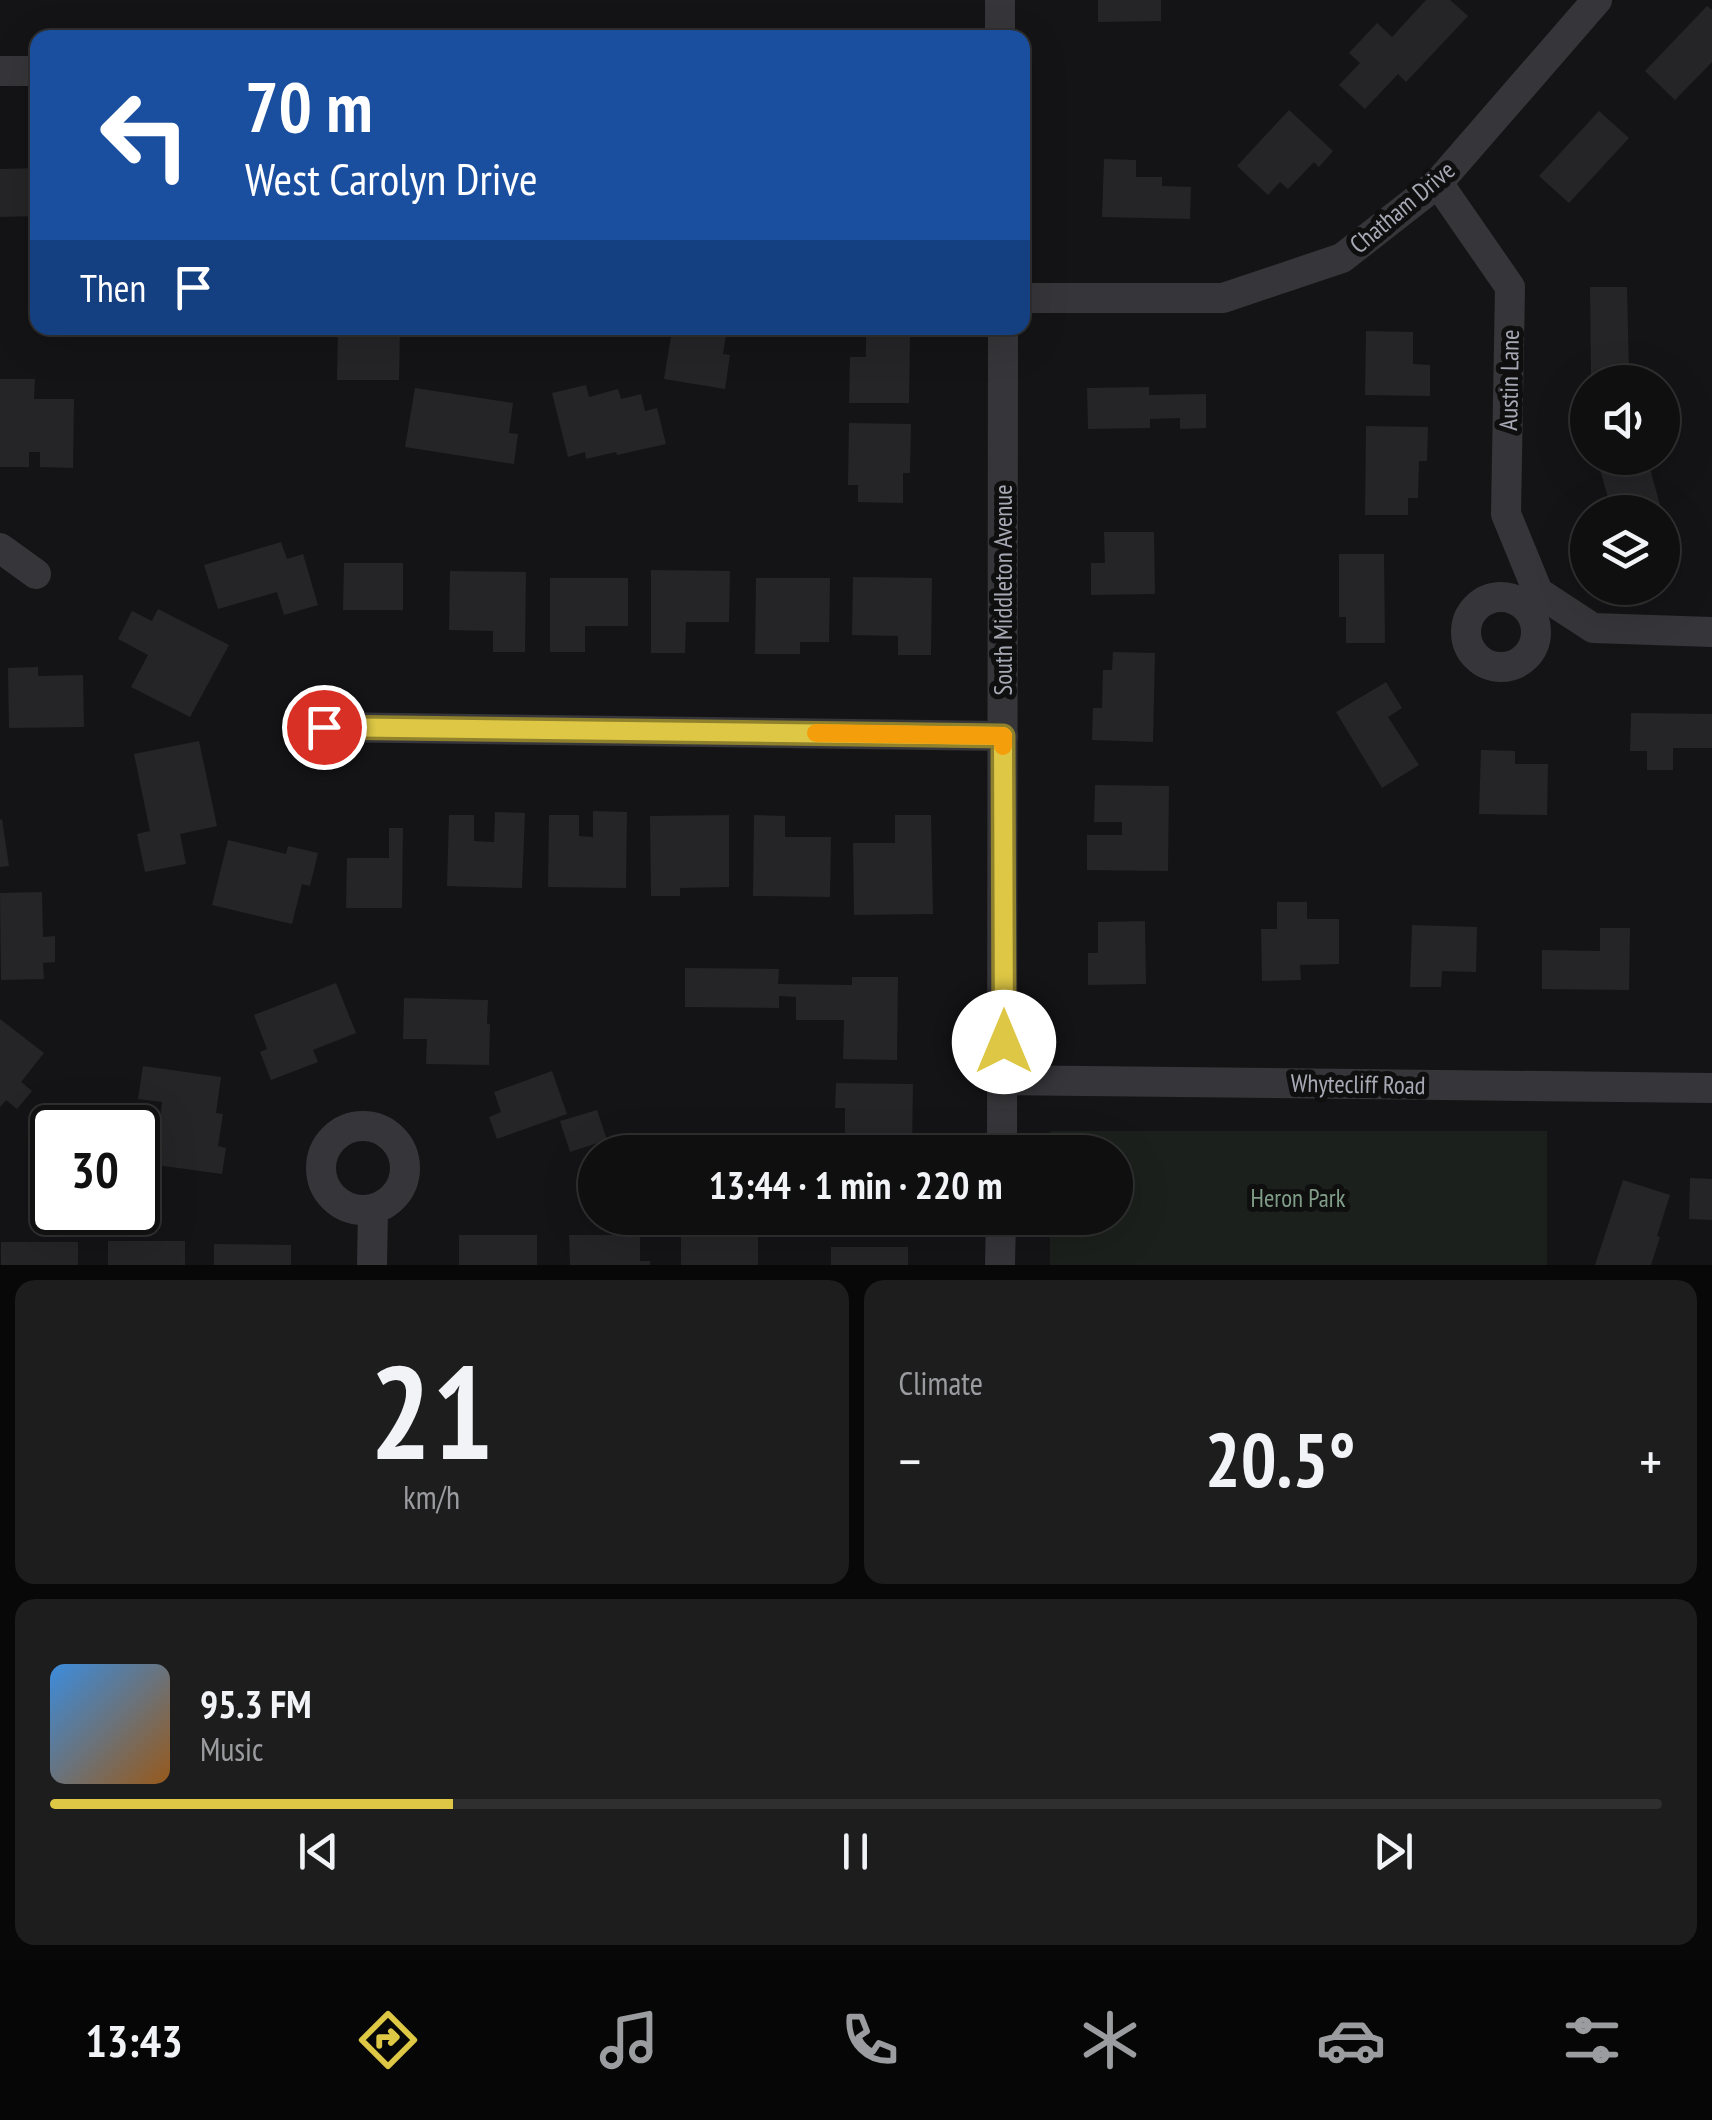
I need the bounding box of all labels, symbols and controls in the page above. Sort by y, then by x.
text: 70 m [245,61,373,151]
icon: left [80,70,210,200]
text: West Carolyn Drive [245,149,538,207]
street label: Chatham Drive [1343,154,1461,260]
icon: arrive [166,260,221,315]
text: Then [80,263,146,312]
street label: Austin Lane [1492,329,1526,431]
map controls [1570,365,1680,605]
button: sound [1570,365,1680,475]
street label: South Middleton Avenue [987,485,1019,695]
button: layers [1570,495,1680,605]
pin [282,685,367,770]
icon: arrive [297,700,352,755]
position arrow [952,990,1056,1094]
street label: Whytecliff Road [1290,1067,1426,1101]
speed limit sign: 30 [30,1105,160,1235]
text: 13:44 · 1 min · 220 m [709,1160,1002,1209]
park label: Heron Park [1251,1182,1346,1214]
text: 21 [370,1327,494,1495]
text: Climate [899,1362,983,1404]
text: 20.5° [1205,1411,1356,1508]
text: − [899,1425,921,1496]
text: + [1639,1425,1662,1496]
text: km/h [403,1476,460,1518]
text: 95.3 FM [200,1679,312,1728]
text: Music [200,1728,263,1770]
icon: previous [291,1824,346,1879]
icon: pause [828,1824,883,1879]
icon: next [1366,1824,1421,1879]
icon: directions [353,2005,423,2075]
icon: music [594,2005,664,2075]
icon: phone [835,2005,905,2075]
icon: climate [1075,2005,1145,2075]
icon: car [1316,2005,1386,2075]
icon: filters [1557,2005,1627,2075]
text: 13:43 [85,2011,183,2069]

